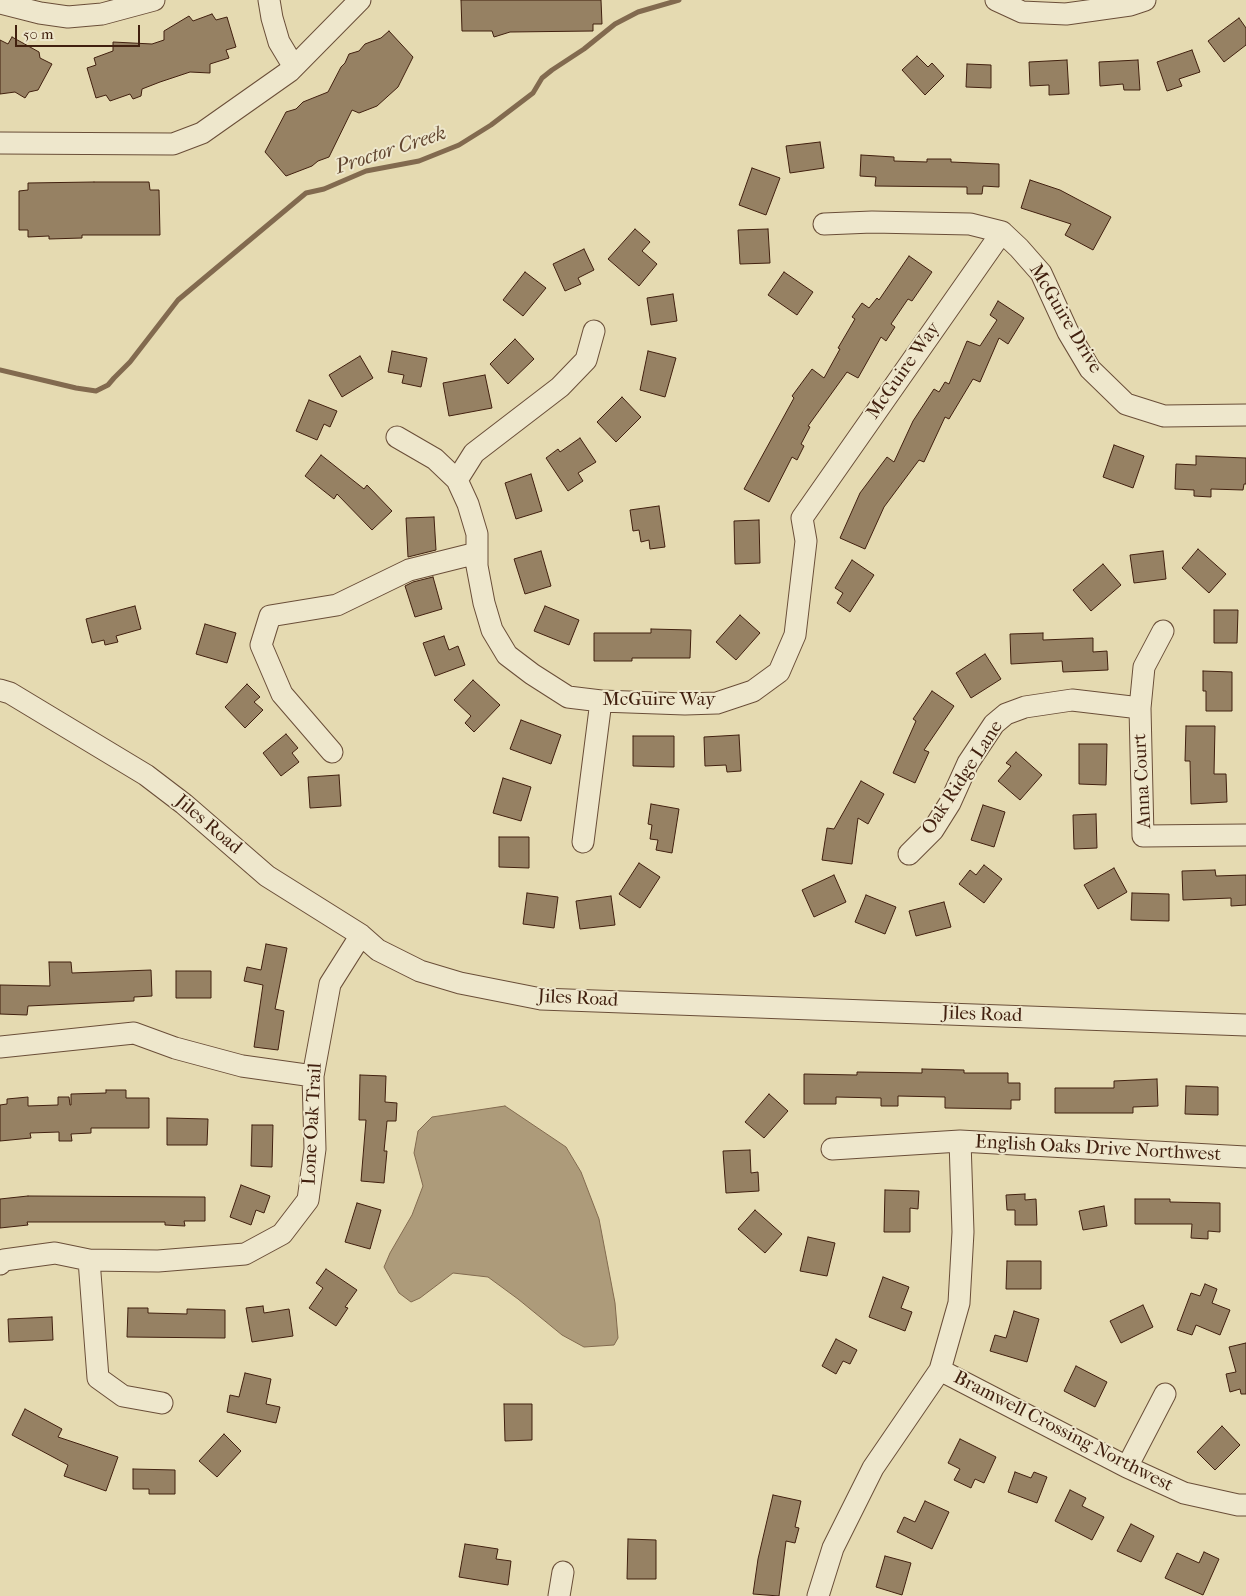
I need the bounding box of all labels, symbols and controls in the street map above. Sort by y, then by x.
scale bar [18,15,142,47]
text: 50 m [23,25,53,43]
water label: Proctor Creek [333,122,449,180]
street label: McGuire Drive [1023,260,1107,378]
street label: McGuire Way [862,318,946,424]
street label: McGuire Way [603,689,715,711]
street label: Oak Ridge Lane [918,717,1008,839]
street label: Anna Court [1129,733,1157,829]
street label: Jiles Road [170,790,246,860]
street label: Jiles Road [537,986,619,1012]
street label: Jiles Road [941,1002,1023,1028]
street label: Lone Oak Trail [298,1062,328,1186]
street label: English Oaks Drive Northwest [974,1131,1222,1167]
street label: Bramwell Crossing Northwest [949,1367,1177,1497]

